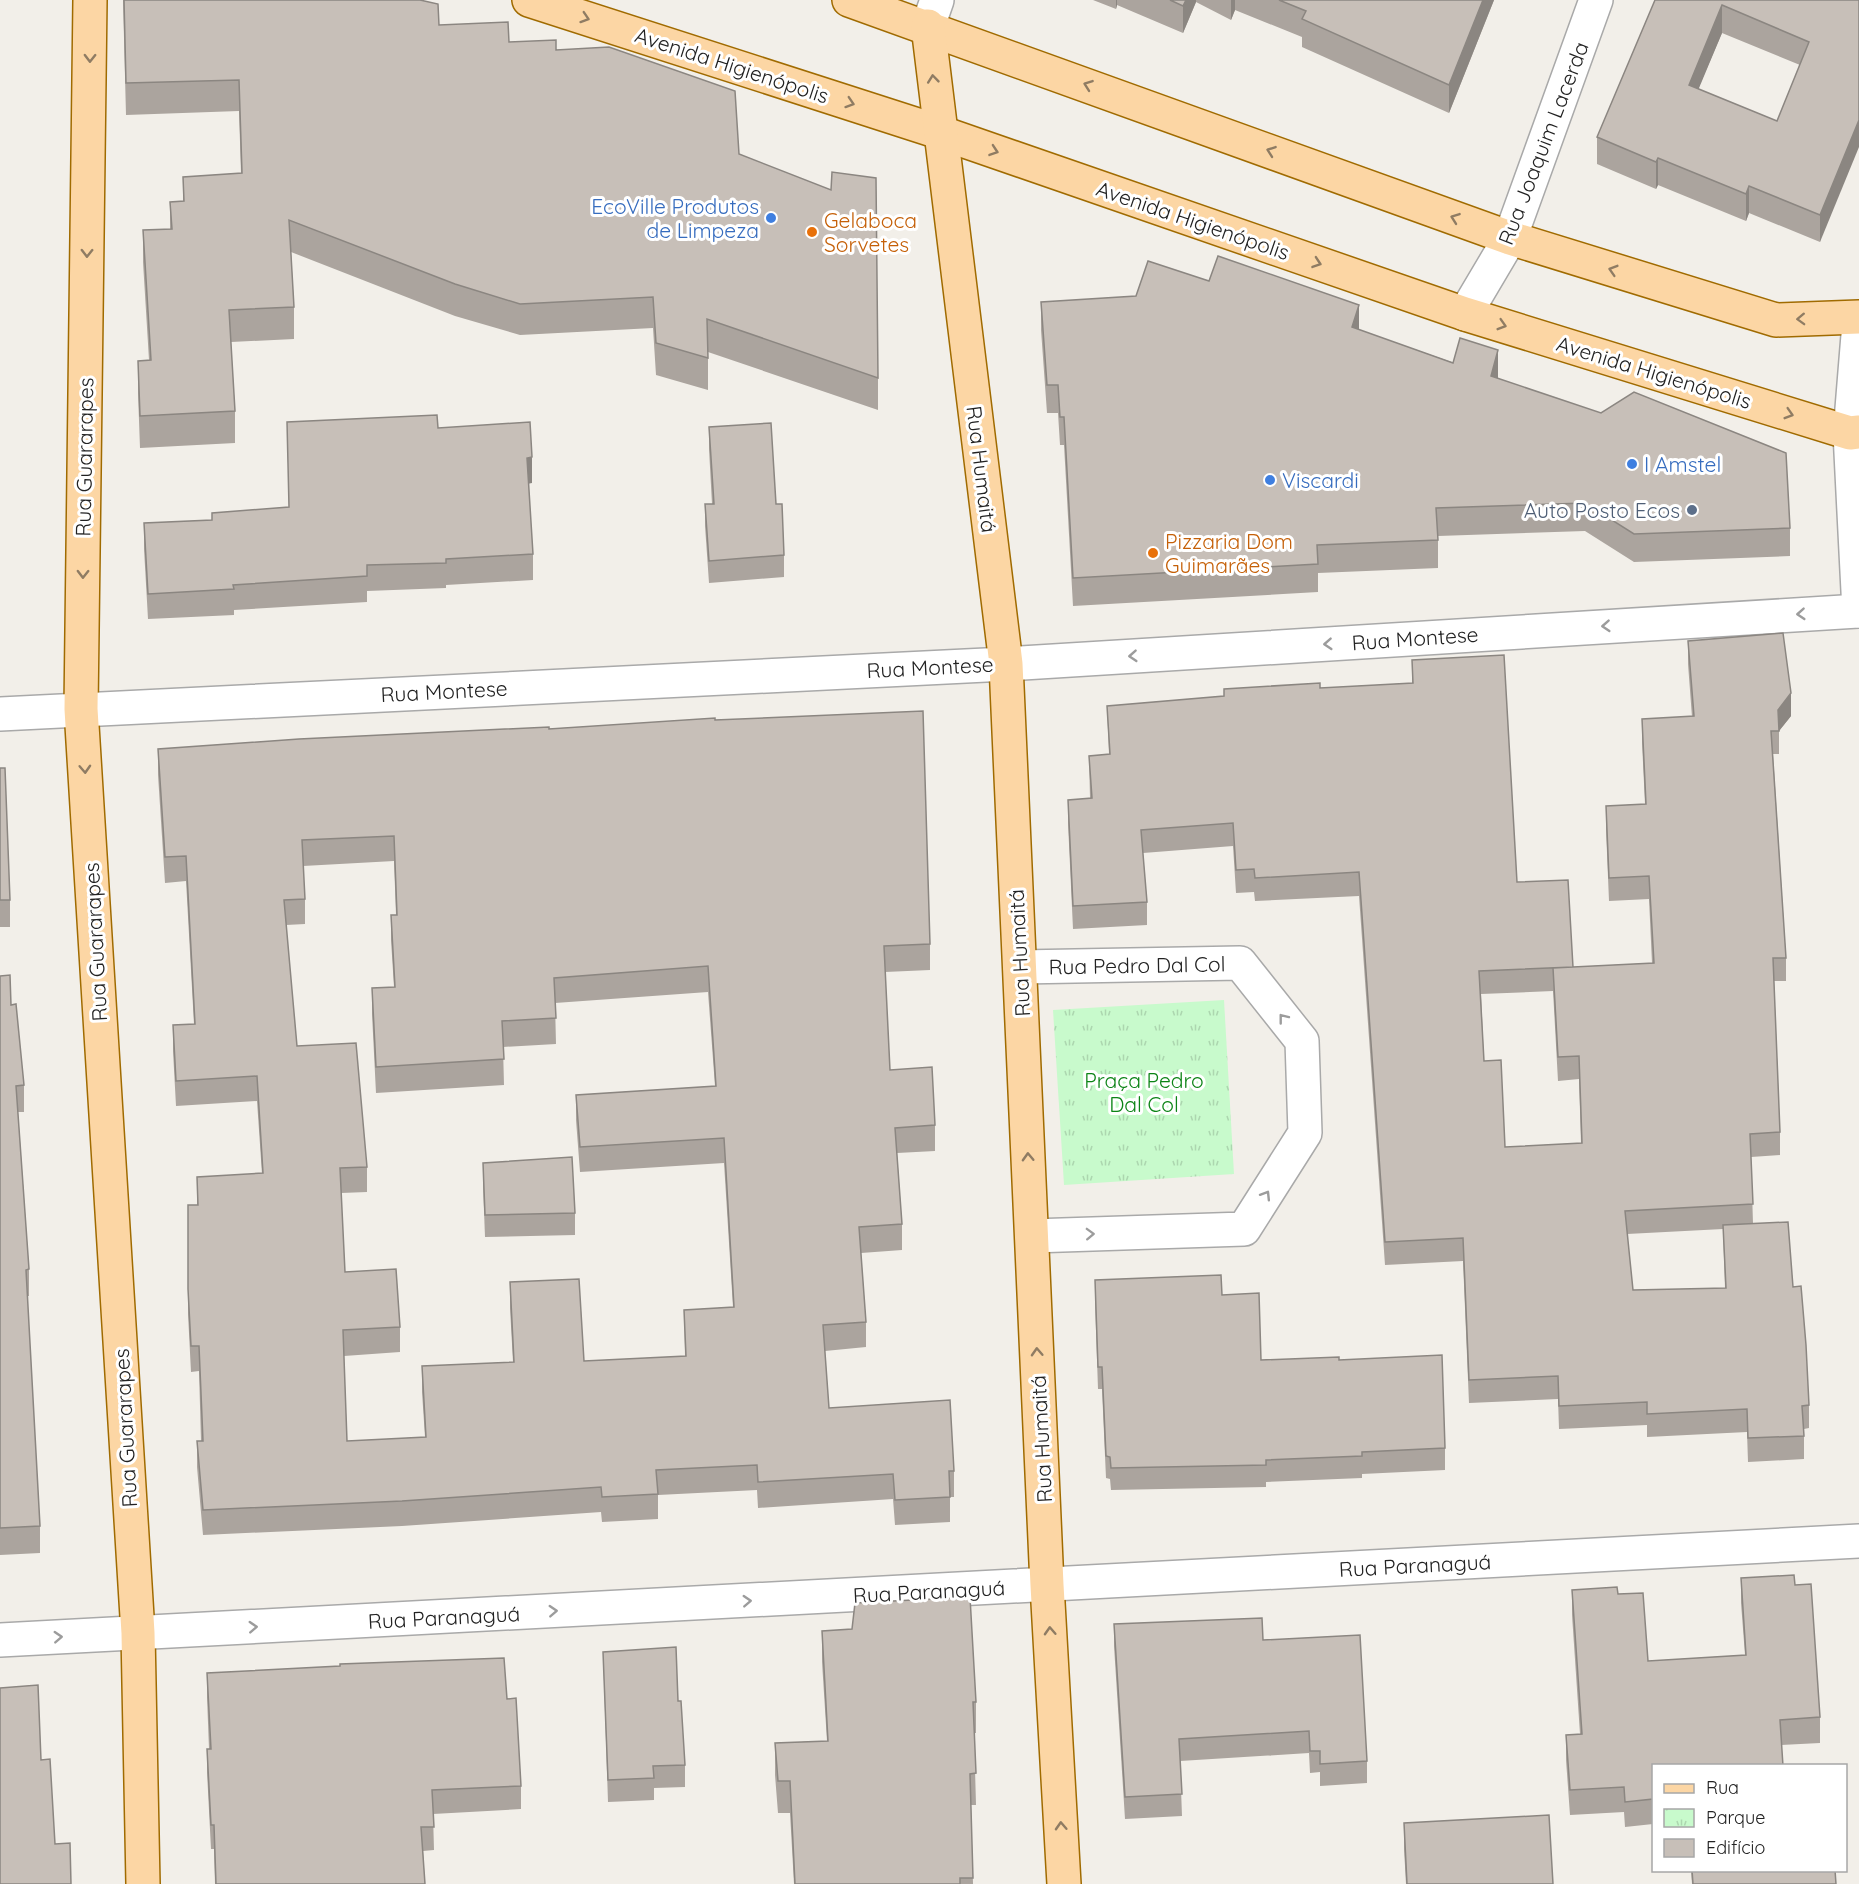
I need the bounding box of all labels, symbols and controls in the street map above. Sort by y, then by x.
one-way arrow [579,11,590,23]
street label: Avenida Higienópolis [632,21,832,109]
street label: Rua Joaquim Lacerda [1492,38,1594,248]
one-way arrow [83,54,96,63]
one-way arrow [927,75,940,84]
one-way arrow [1083,79,1094,92]
one-way arrow [844,96,855,108]
one-way arrow [988,144,999,156]
one-way arrow [1267,146,1277,159]
street label: Avenida Higienópolis [1093,175,1293,265]
place label: EcoVille Produtos de Limpeza [591,193,759,243]
place label: Gelaboca Sorvetes [824,207,917,257]
marker: EcoVille Produtos de Limpeza [764,211,778,225]
one-way arrow [1450,213,1461,226]
marker: Gelaboca Sorvetes [805,225,819,239]
one-way arrow [81,249,93,258]
one-way arrow [1311,255,1322,268]
one-way arrow [1608,265,1619,277]
one-way arrow [1796,313,1805,326]
one-way arrow [1496,318,1507,330]
street label: Avenida Higienópolis [1554,330,1754,414]
street label: Rua Guararapes [70,377,98,537]
street label: Rua Humaitá [961,404,1003,534]
one-way arrow [1783,407,1794,419]
place label: I Amstel [1644,451,1721,477]
marker: I Amstel [1625,457,1639,471]
place label: Viscardi [1282,467,1359,493]
marker: Viscardi [1263,473,1277,487]
place label: Auto Posto Ecos [1524,497,1680,523]
marker: Auto Posto Ecos [1685,503,1699,517]
place label: Pizzaria Dom Guimarães [1165,528,1293,578]
marker: Pizzaria Dom Guimarães [1146,546,1160,560]
one-way arrow [77,570,89,579]
one-way arrow [1796,608,1805,621]
one-way arrow [1601,620,1610,633]
street label: Rua Montese [1351,621,1479,655]
one-way arrow [1323,637,1332,650]
one-way arrow [1128,649,1137,662]
street label: Rua Montese [866,651,994,683]
street label: Rua Montese [380,675,508,707]
one-way arrow [78,765,91,774]
street label: Rua Guararapes [78,862,112,1022]
street label: Rua Humaitá [1003,889,1035,1017]
street label: Rua Pedro Dal Col [1048,950,1226,980]
one-way arrow [1280,1013,1291,1024]
park label: Praça Pedro Dal Col [1084,1067,1204,1117]
one-way arrow [1022,1153,1035,1162]
one-way arrow [1259,1190,1270,1201]
one-way arrow [1086,1228,1095,1241]
street label: Rua Guararapes [108,1348,142,1508]
one-way arrow [1030,1348,1043,1357]
street label: Rua Humaitá [1025,1375,1057,1503]
street label: Rua Paranaguá [1338,1548,1492,1582]
street label: Rua Paranaguá [852,1574,1006,1608]
one-way arrow [743,1594,752,1607]
street label: Rua Paranaguá [367,1600,521,1634]
one-way arrow [548,1605,557,1618]
one-way arrow [249,1620,258,1633]
one-way arrow [1044,1626,1057,1635]
one-way arrow [54,1631,63,1644]
legend [1652,1764,1847,1872]
text: Rua [1706,1776,1739,1799]
text: Parque [1706,1806,1765,1829]
one-way arrow [1054,1821,1067,1830]
text: Edifício [1706,1836,1765,1859]

